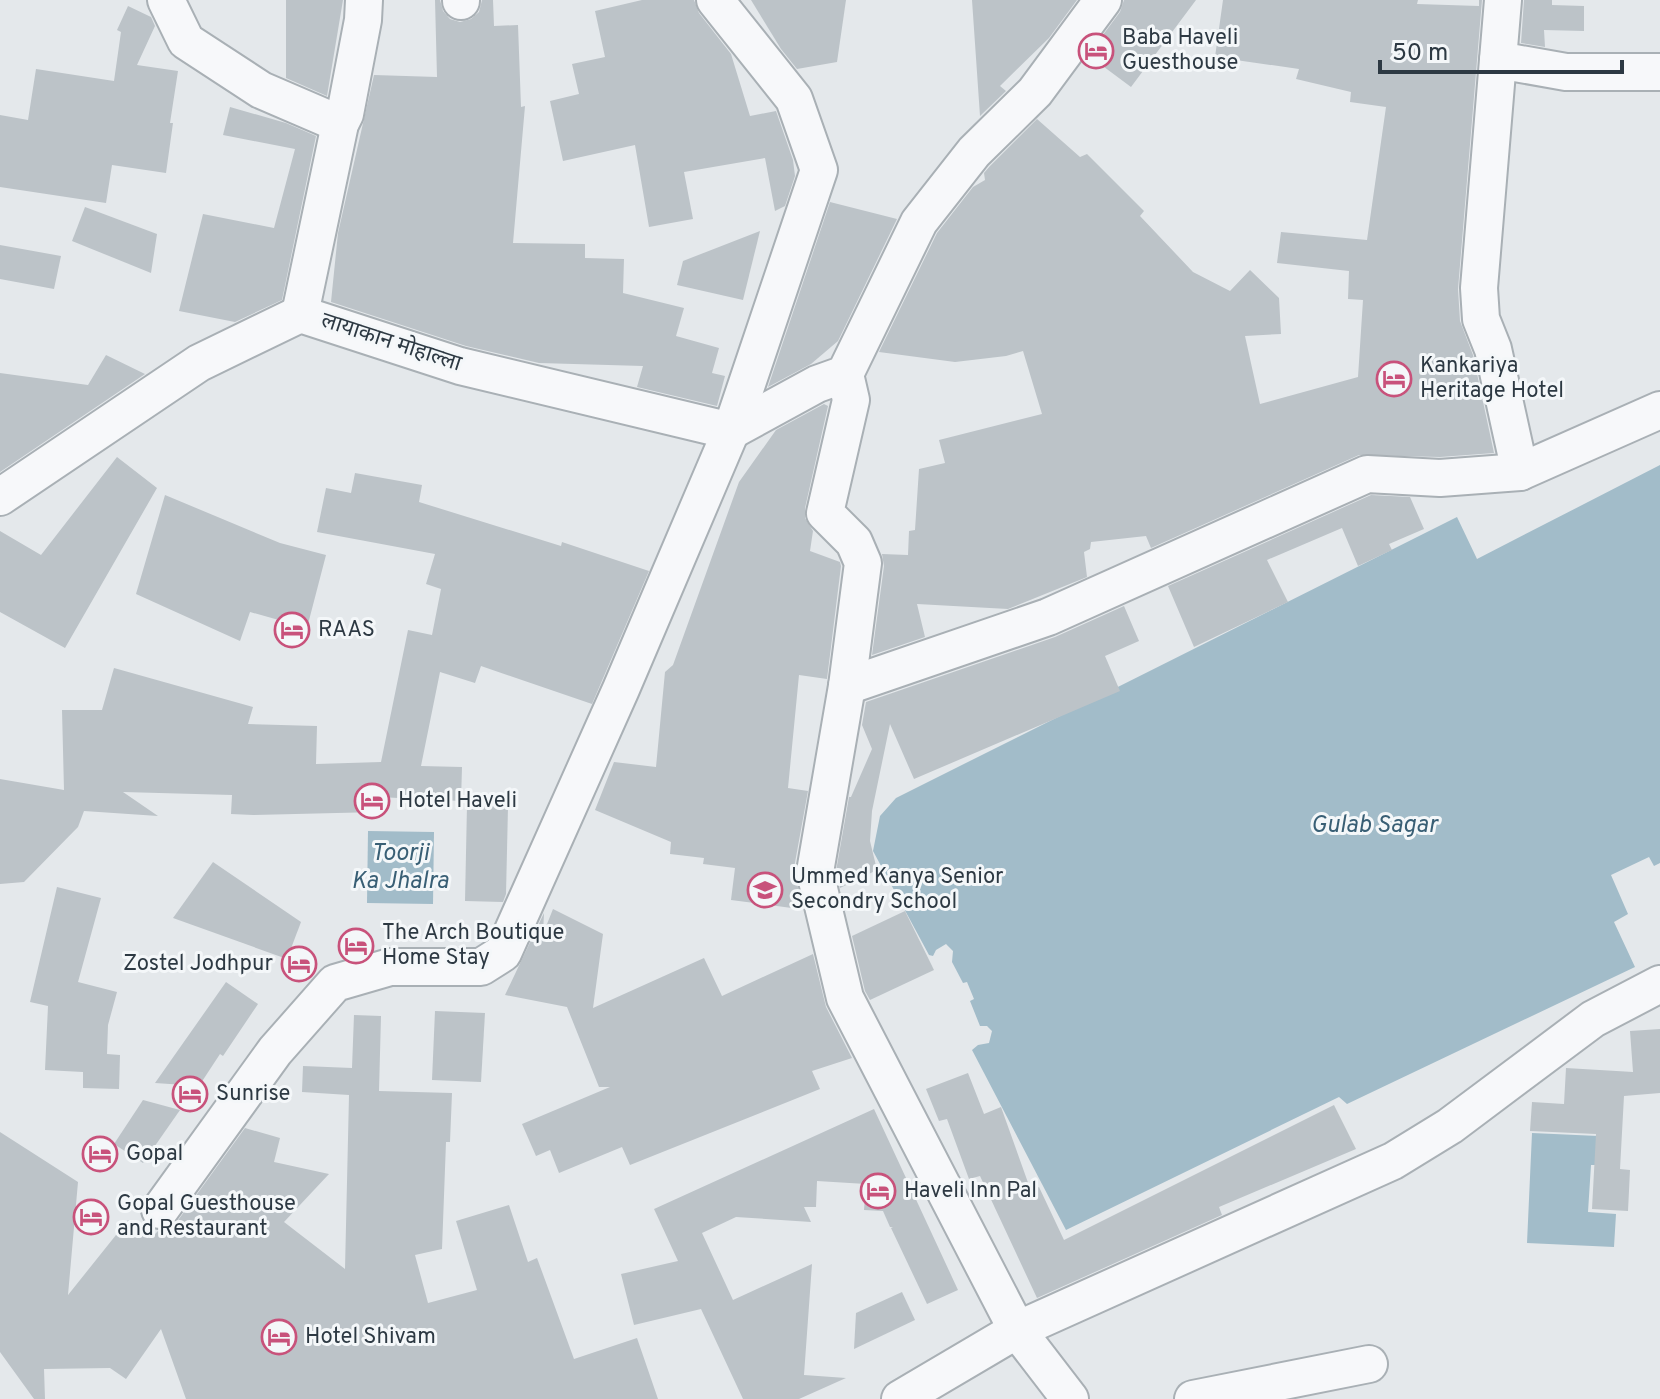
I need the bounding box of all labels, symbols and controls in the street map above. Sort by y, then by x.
scale bar [1380,24,1622,74]
place label: Baba Haveli Guesthouse [1122,25,1238,77]
hotel icon: Baba Haveli Guesthouse [1077,32,1115,70]
text: 50 m [1392,39,1448,69]
street label: लायाकान मोहाल्ला [317,307,465,378]
place label: Kankariya Heritage Hotel [1420,353,1564,405]
hotel icon: Kankariya Heritage Hotel [1375,360,1413,398]
hotel icon: RAAS [273,611,311,649]
place label: RAAS [318,617,375,644]
hotel icon: Hotel Haveli [353,782,391,820]
place label: Hotel Haveli [398,788,517,815]
water label: Gulab Sagar [1311,811,1439,841]
water label: Toorji Ka Jhalra [351,839,449,897]
place label: Ummed Kanya Senior Secondry School [791,864,1004,916]
school or university icon: Ummed Kanya Senior Secondry School [746,871,784,909]
place label: The Arch Boutique Home Stay [382,920,564,972]
hotel icon: The Arch Boutique Home Stay [337,927,375,965]
hotel icon: Zostel Jodhpur [280,945,318,983]
place label: Zostel Jodhpur [123,951,273,978]
hotel icon: Sunrise [171,1075,209,1113]
place label: Sunrise [216,1081,290,1108]
hotel icon: Gopal [81,1135,119,1173]
place label: Gopal [126,1141,183,1168]
hotel icon: Haveli Inn Pal [859,1172,897,1210]
place label: Haveli Inn Pal [904,1178,1037,1205]
place label: Gopal Guesthouse and Restaurant [117,1191,296,1243]
hotel icon: Gopal Guesthouse and Restaurant [72,1198,110,1236]
hotel icon: Hotel Shivam [260,1318,298,1356]
place label: Hotel Shivam [305,1324,436,1351]

